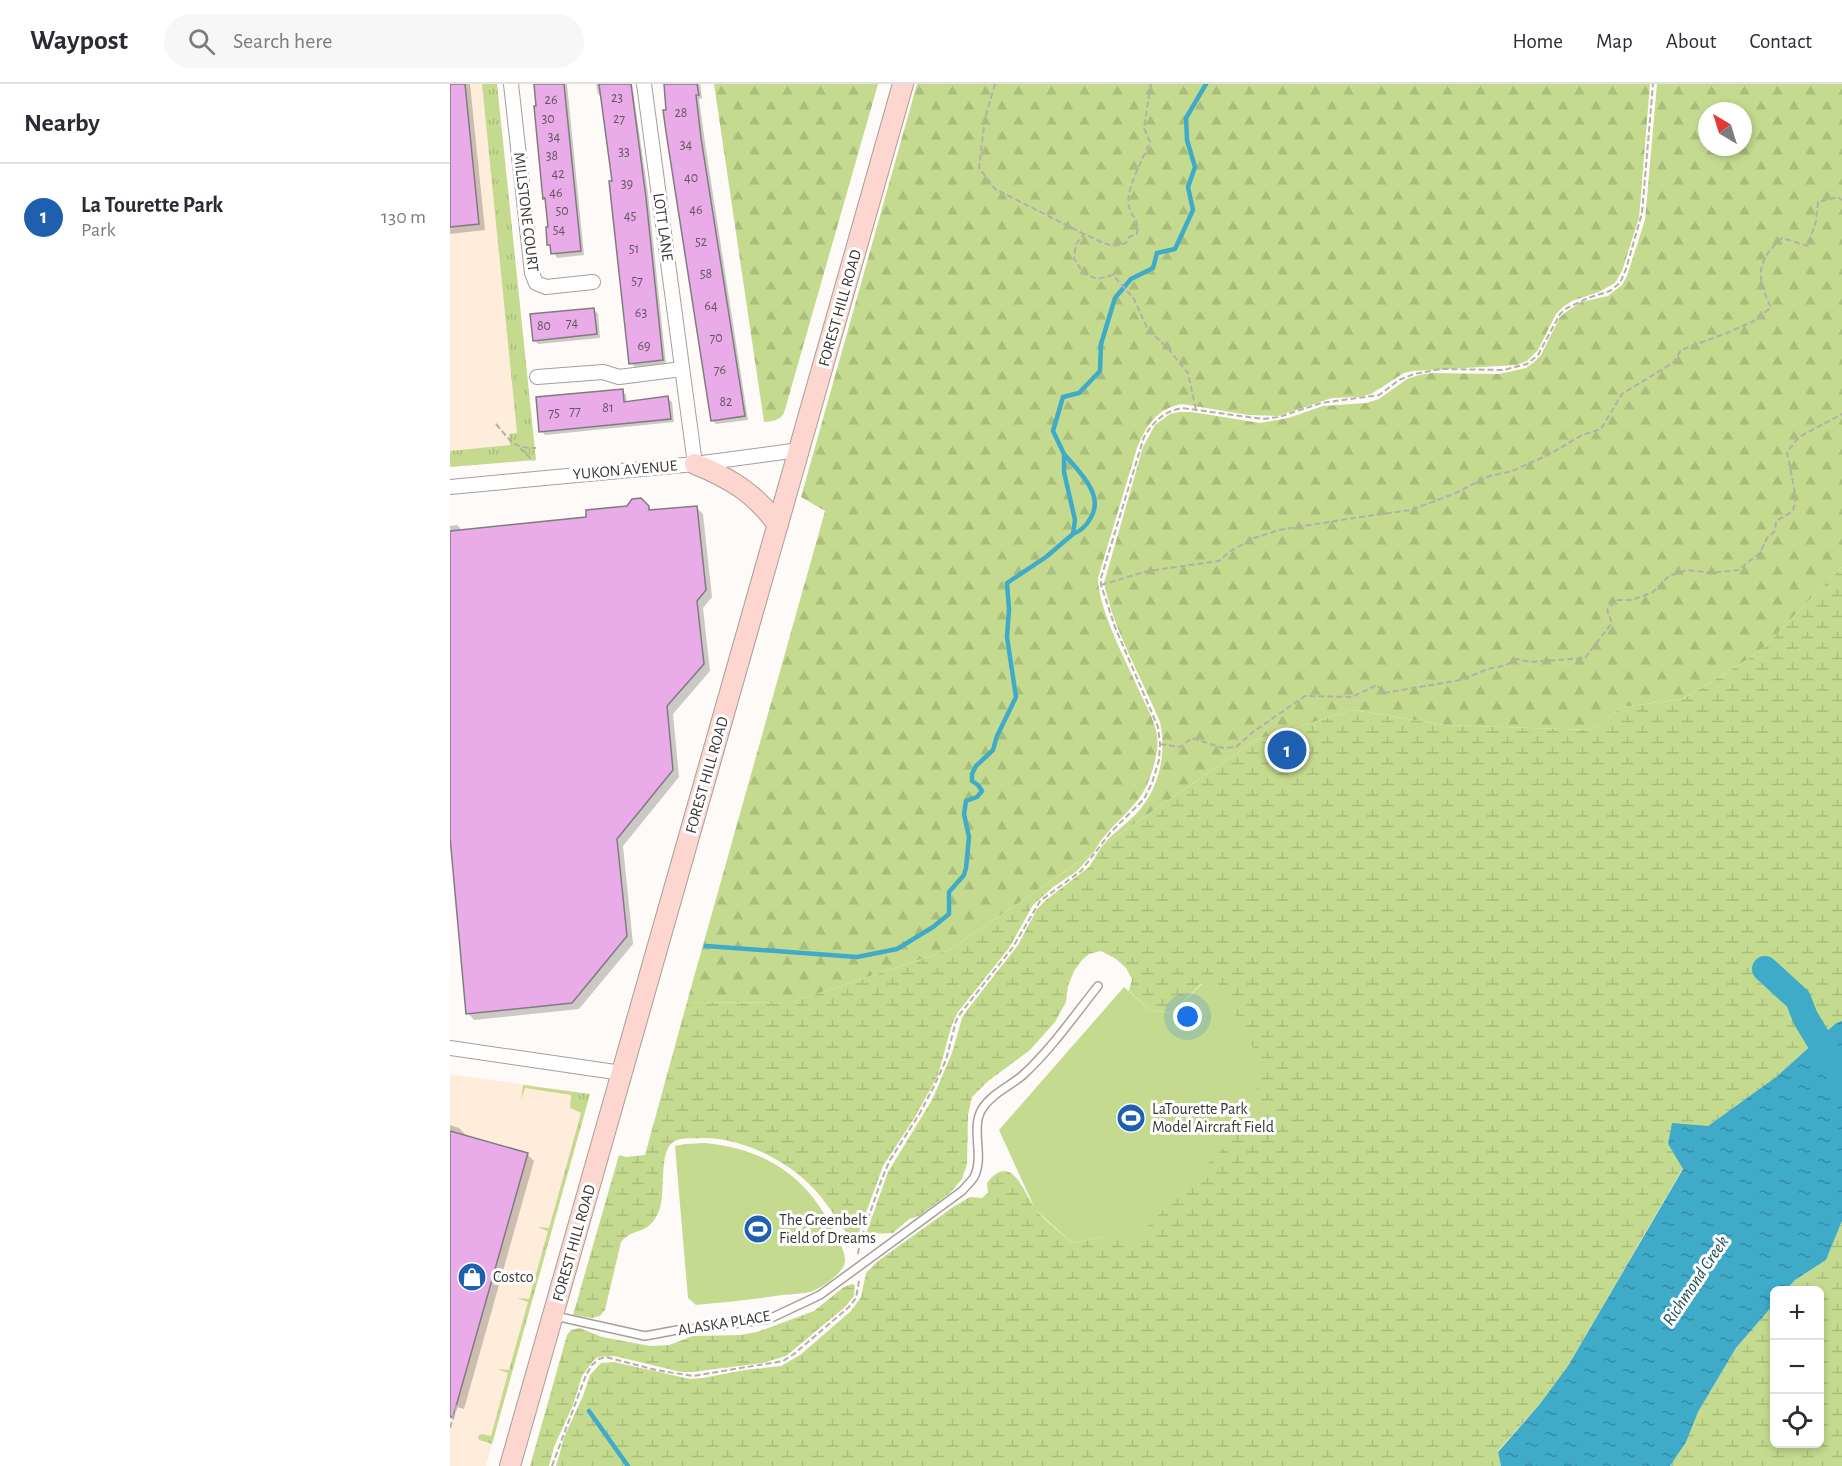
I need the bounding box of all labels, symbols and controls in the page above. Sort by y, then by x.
search box [164,14,584,68]
icon: search [185,25,218,58]
text: Waypost [30,27,128,55]
text: Search here [233,30,333,52]
text: Home [1512,31,1563,52]
text: Map [1596,31,1633,52]
text: About [1666,31,1716,52]
text: Contact [1749,31,1812,52]
house number: 23 [611,91,623,105]
house number: 26 [545,93,557,107]
north arrow [1698,102,1752,156]
house number: 28 [674,106,688,120]
text: Nearby [24,110,100,136]
house number: 30 [541,112,555,126]
house number: 27 [613,112,625,126]
house number: 34 [548,130,561,144]
house number: 34 [680,138,693,152]
house number: 33 [618,145,630,159]
house number: 38 [546,149,558,163]
street label: MILLSTONE COURT [511,151,541,273]
house number: 42 [551,167,565,181]
house number: 40 [684,171,698,185]
house number: 39 [621,177,633,191]
house number: 46 [549,186,563,200]
street label: LOTT LANE [650,192,676,262]
text: La Tourette Park [81,194,223,216]
house number: 46 [689,203,703,217]
house number: 50 [555,204,569,218]
text: 1 [40,207,47,227]
text: 130 m [381,207,426,227]
house number: 45 [624,209,636,223]
text: Park [81,220,116,240]
house number: 54 [553,223,566,237]
house number: 52 [695,235,707,249]
house number: 51 [629,242,639,256]
street label: FOREST HILL ROAD [816,248,864,368]
house number: 58 [700,267,712,281]
house number: 57 [631,274,643,288]
house number: 64 [704,299,718,313]
house number: 63 [635,306,647,320]
house number: 74 [566,316,579,330]
house number: 80 [537,319,551,333]
house number: 70 [709,331,723,345]
house number: 69 [637,339,651,353]
house number: 76 [714,363,726,377]
house number: 82 [719,395,733,409]
house number: 81 [602,401,614,415]
house number: 77 [569,404,581,418]
house number: 75 [548,406,560,420]
street label: YUKON AVENUE [572,457,678,483]
street label: FOREST HILL ROAD [683,715,731,835]
pin: 1 [1268,728,1306,772]
your location [1173,1002,1202,1031]
place label: LaTourette Park Model Aircraft Field [1152,1101,1274,1135]
sports icon: LaTourette Park Model Aircraft Field [1115,1102,1147,1134]
street label: FOREST HILL ROAD [550,1183,598,1303]
place label: The Greenbelt Field of Dreams [779,1212,876,1246]
sports icon: The Greenbelt Field of Dreams [742,1213,774,1245]
water label: Richmond Creek [1660,1233,1732,1329]
shop icon: Costco [456,1261,488,1293]
place label: Costco [493,1269,534,1285]
map controls [1770,1286,1824,1448]
button: + [1770,1286,1824,1340]
street label: ALASKA PLACE [677,1308,772,1338]
button: − [1770,1340,1824,1394]
button: locate [1770,1394,1824,1448]

